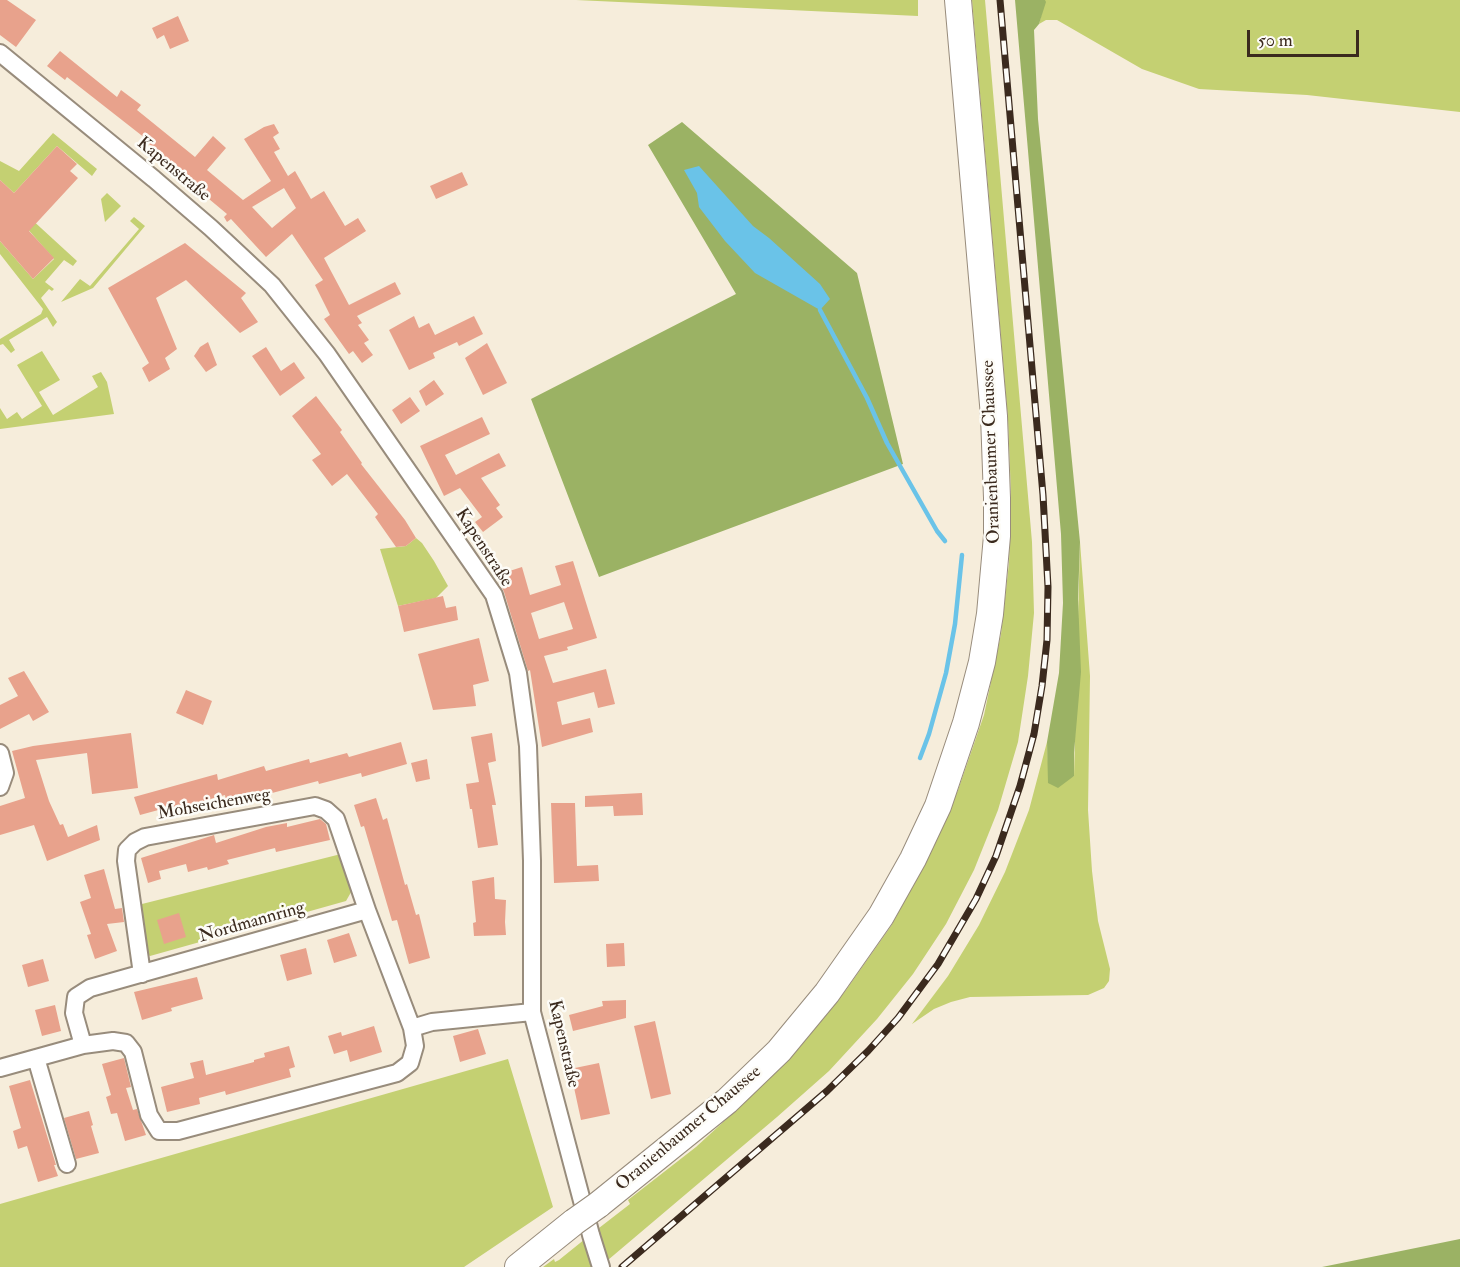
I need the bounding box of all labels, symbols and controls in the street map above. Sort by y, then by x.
scale bar [1250,18,1362,56]
text: 50 m [1258,29,1293,52]
street label: Kapenstraße [132,133,214,207]
street label: Oranienbaumer Chaussee [978,360,1006,544]
street label: Kapenstraße [450,505,516,591]
street label: Mohseichenweg [156,784,272,826]
street label: Nordmannring [196,898,308,948]
street label: Kapenstraße [542,998,584,1090]
street label: Oranienbaumer Chaussee [612,1062,766,1196]

